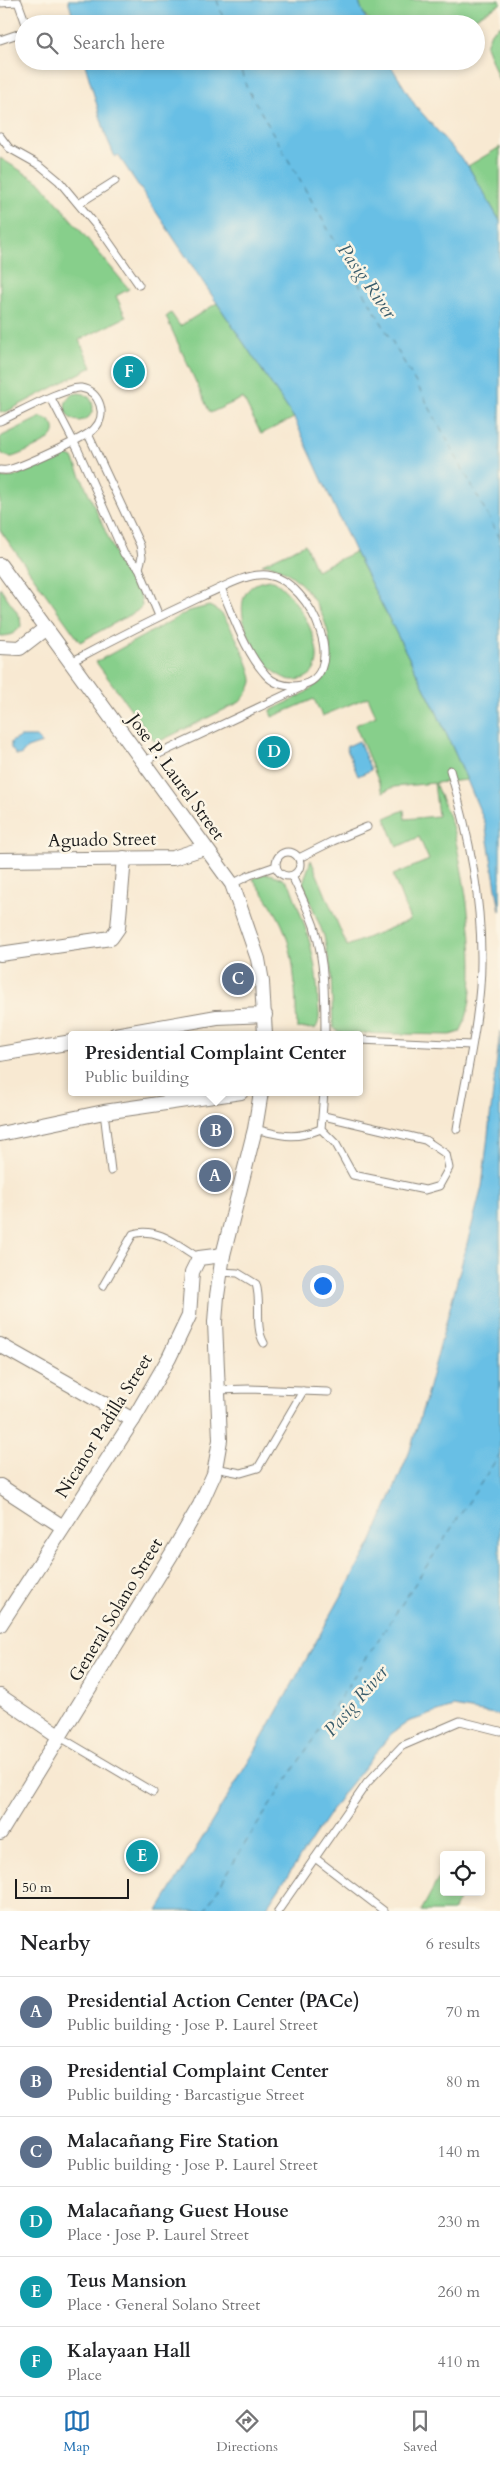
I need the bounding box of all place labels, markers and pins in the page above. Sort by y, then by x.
pin: F [113,353,145,391]
pin: D [258,733,290,771]
pin: C [222,960,254,998]
pin: B [200,1112,232,1150]
pin: A [199,1157,231,1195]
pin: E [126,1837,158,1875]

